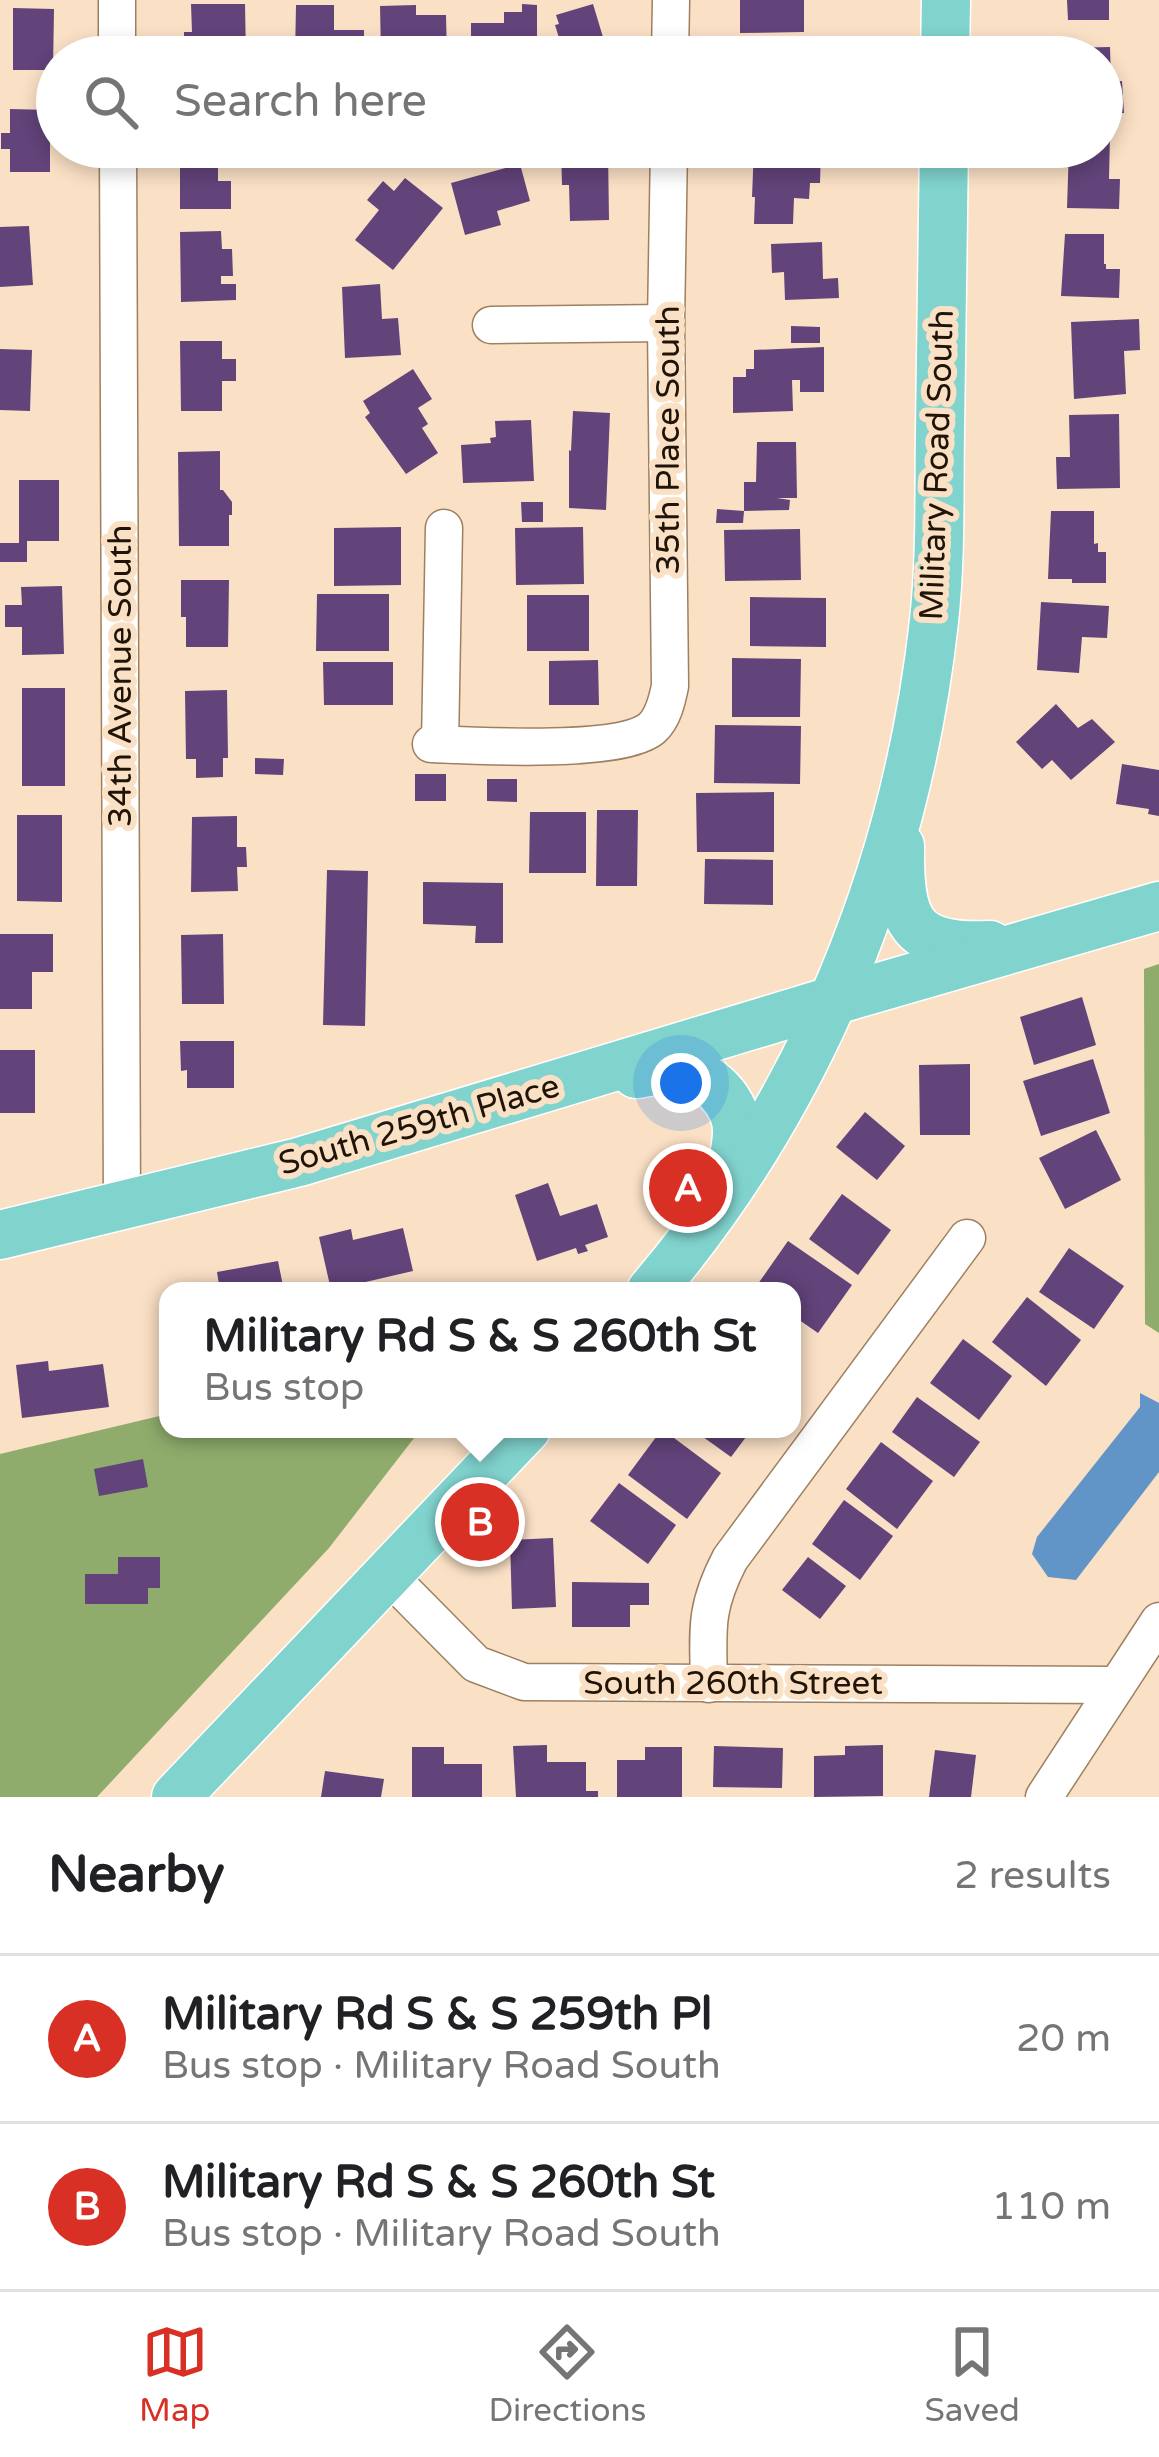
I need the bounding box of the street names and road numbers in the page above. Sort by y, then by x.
street label: 35th Place South [649,305,688,575]
street label: Military Road South [912,309,962,621]
street label: 34th Avenue South [101,525,140,827]
street label: South 259th Place [274,1066,564,1184]
street label: South 260th Street [583,1664,883,1703]

